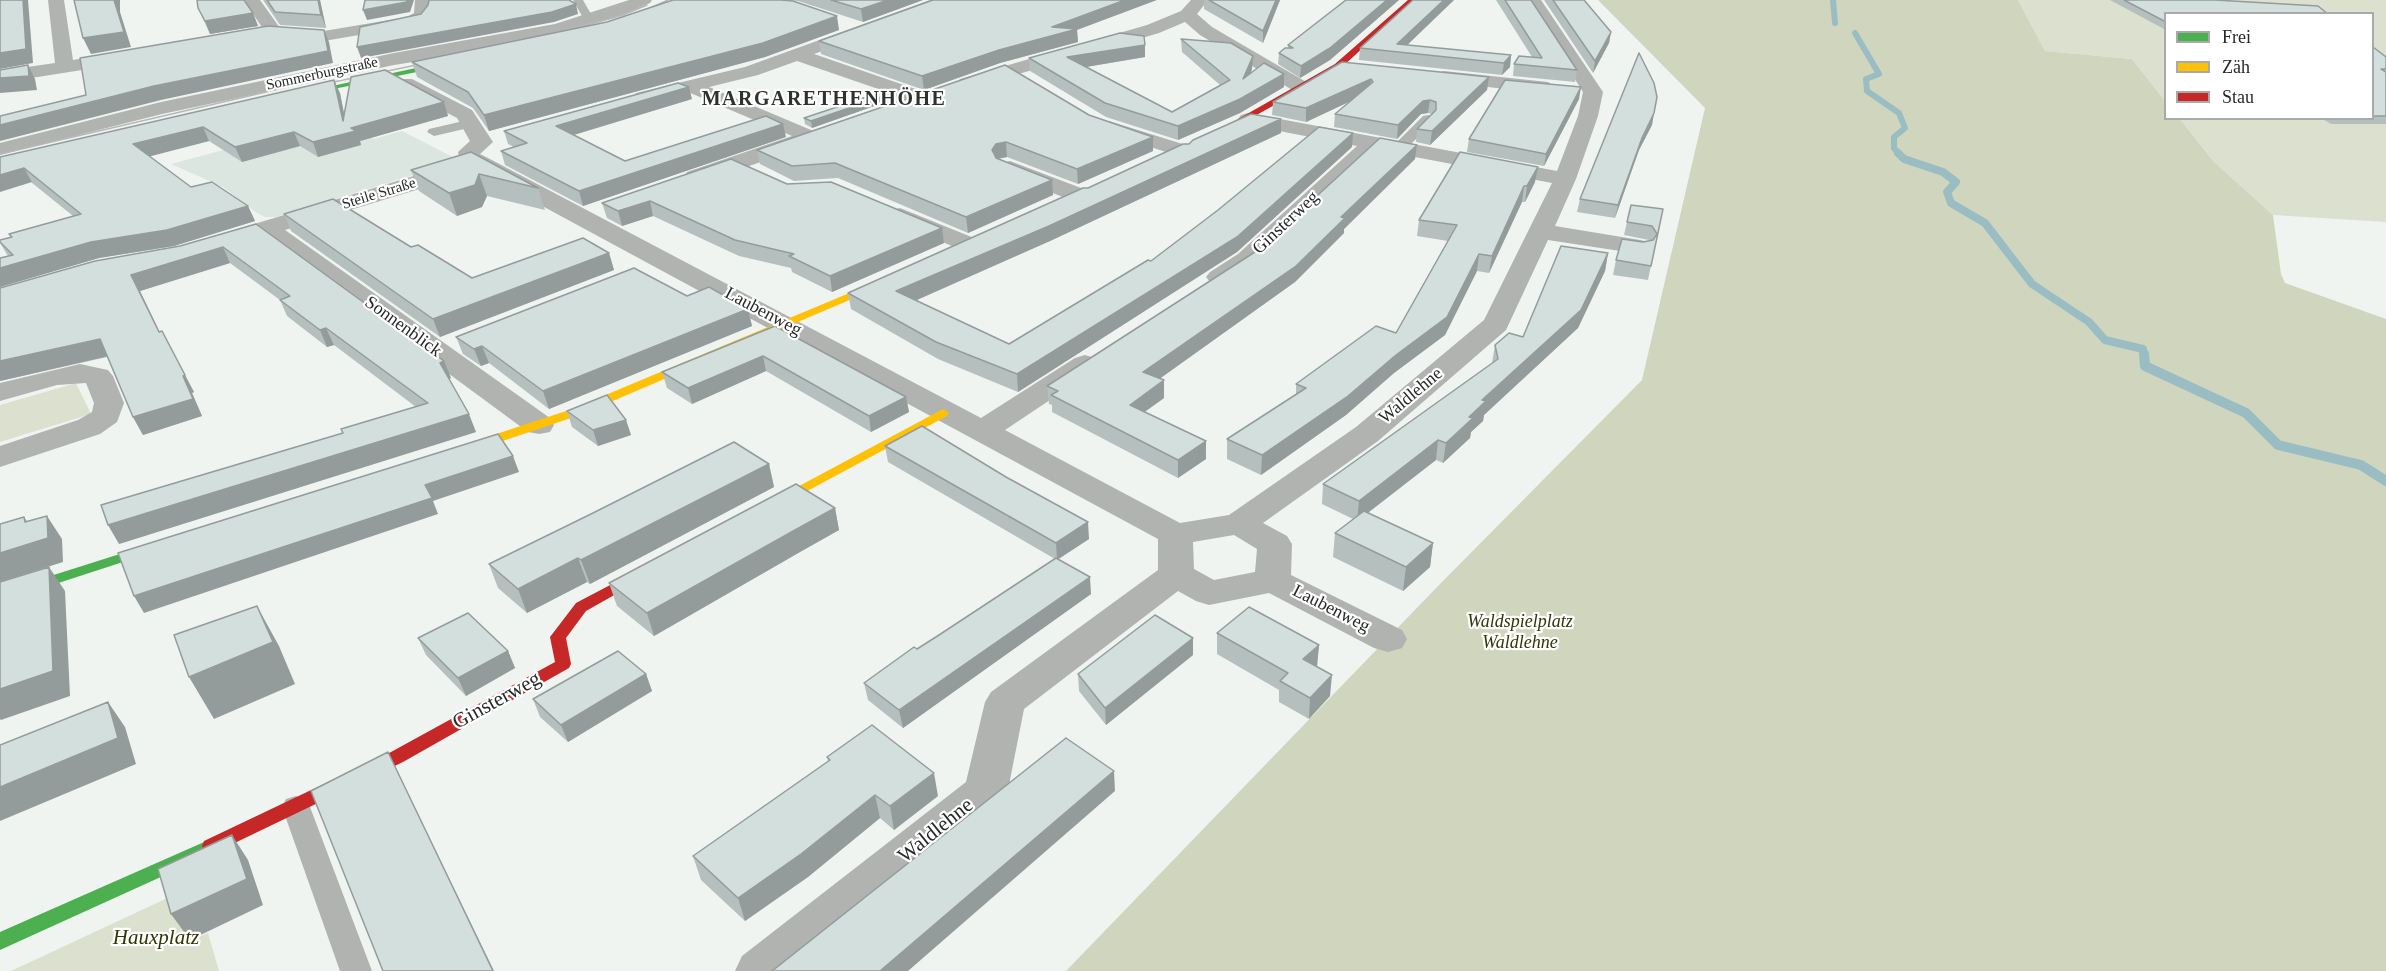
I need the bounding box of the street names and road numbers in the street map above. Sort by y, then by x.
street label: Sommerburgstraße [264,53,380,95]
street label: Steile Straße [340,174,418,214]
street label: Ginsterweg [1248,187,1324,259]
street label: Laubenweg [721,283,805,341]
street label: Sonnenblick [360,292,446,362]
street label: Waldlehne [1375,363,1447,429]
street label: Laubenweg [1289,580,1373,638]
street label: Ginsterweg [449,667,545,735]
street label: Waldlehne [893,793,979,869]

